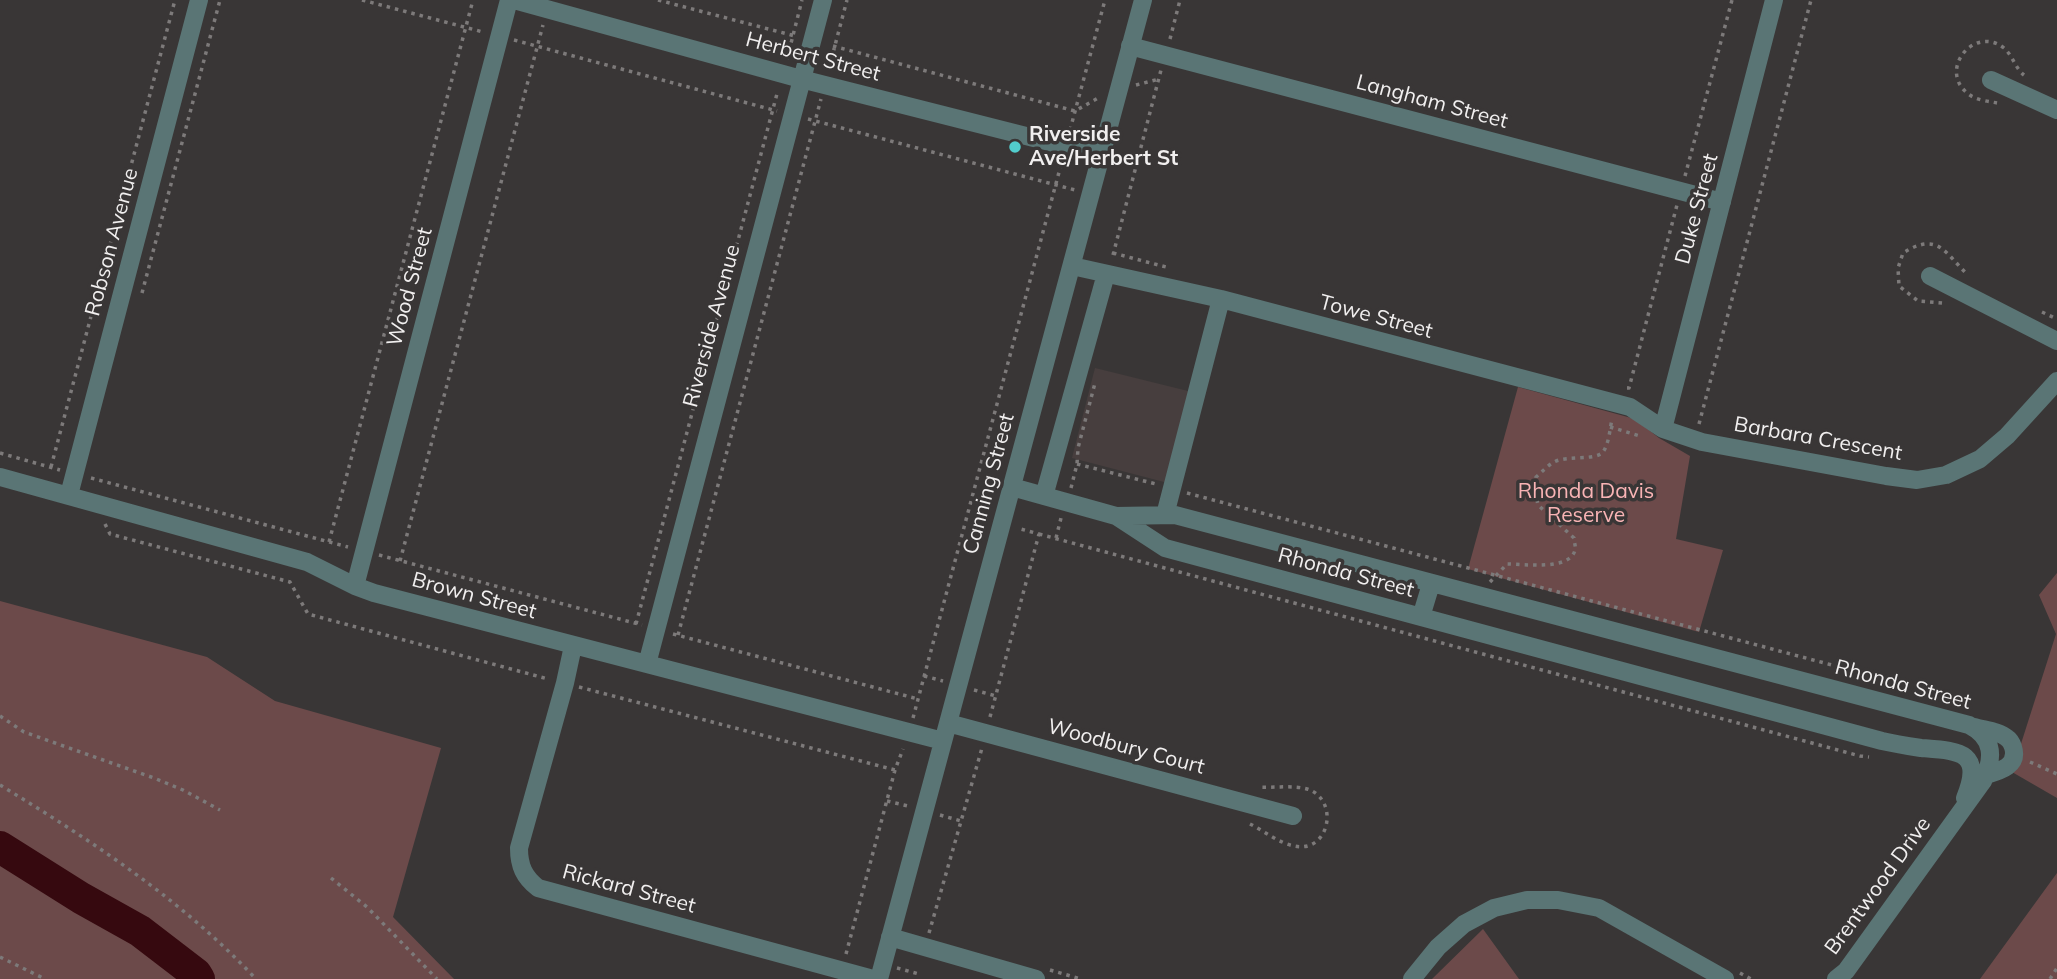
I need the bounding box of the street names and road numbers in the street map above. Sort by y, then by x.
street label: Herbert Street [743,27,883,87]
street label: Langham Street [1353,70,1511,134]
street label: Duke Street [1670,151,1724,267]
street label: Robson Avenue [80,165,144,319]
street label: Wood Street [382,225,438,349]
street label: Riverside Avenue [678,242,746,410]
street label: Towe Street [1317,290,1435,344]
street label: Canning Street [958,411,1020,557]
street label: Barbara Crescent [1732,412,1904,466]
street label: Rhonda Street [1275,543,1417,603]
street label: Brown Street [409,567,539,625]
street label: Rhonda Street [1832,655,1974,715]
street label: Woodbury Court [1045,714,1207,780]
street label: Brentwood Drive [1820,812,1936,960]
street label: Rickard Street [560,859,698,919]

